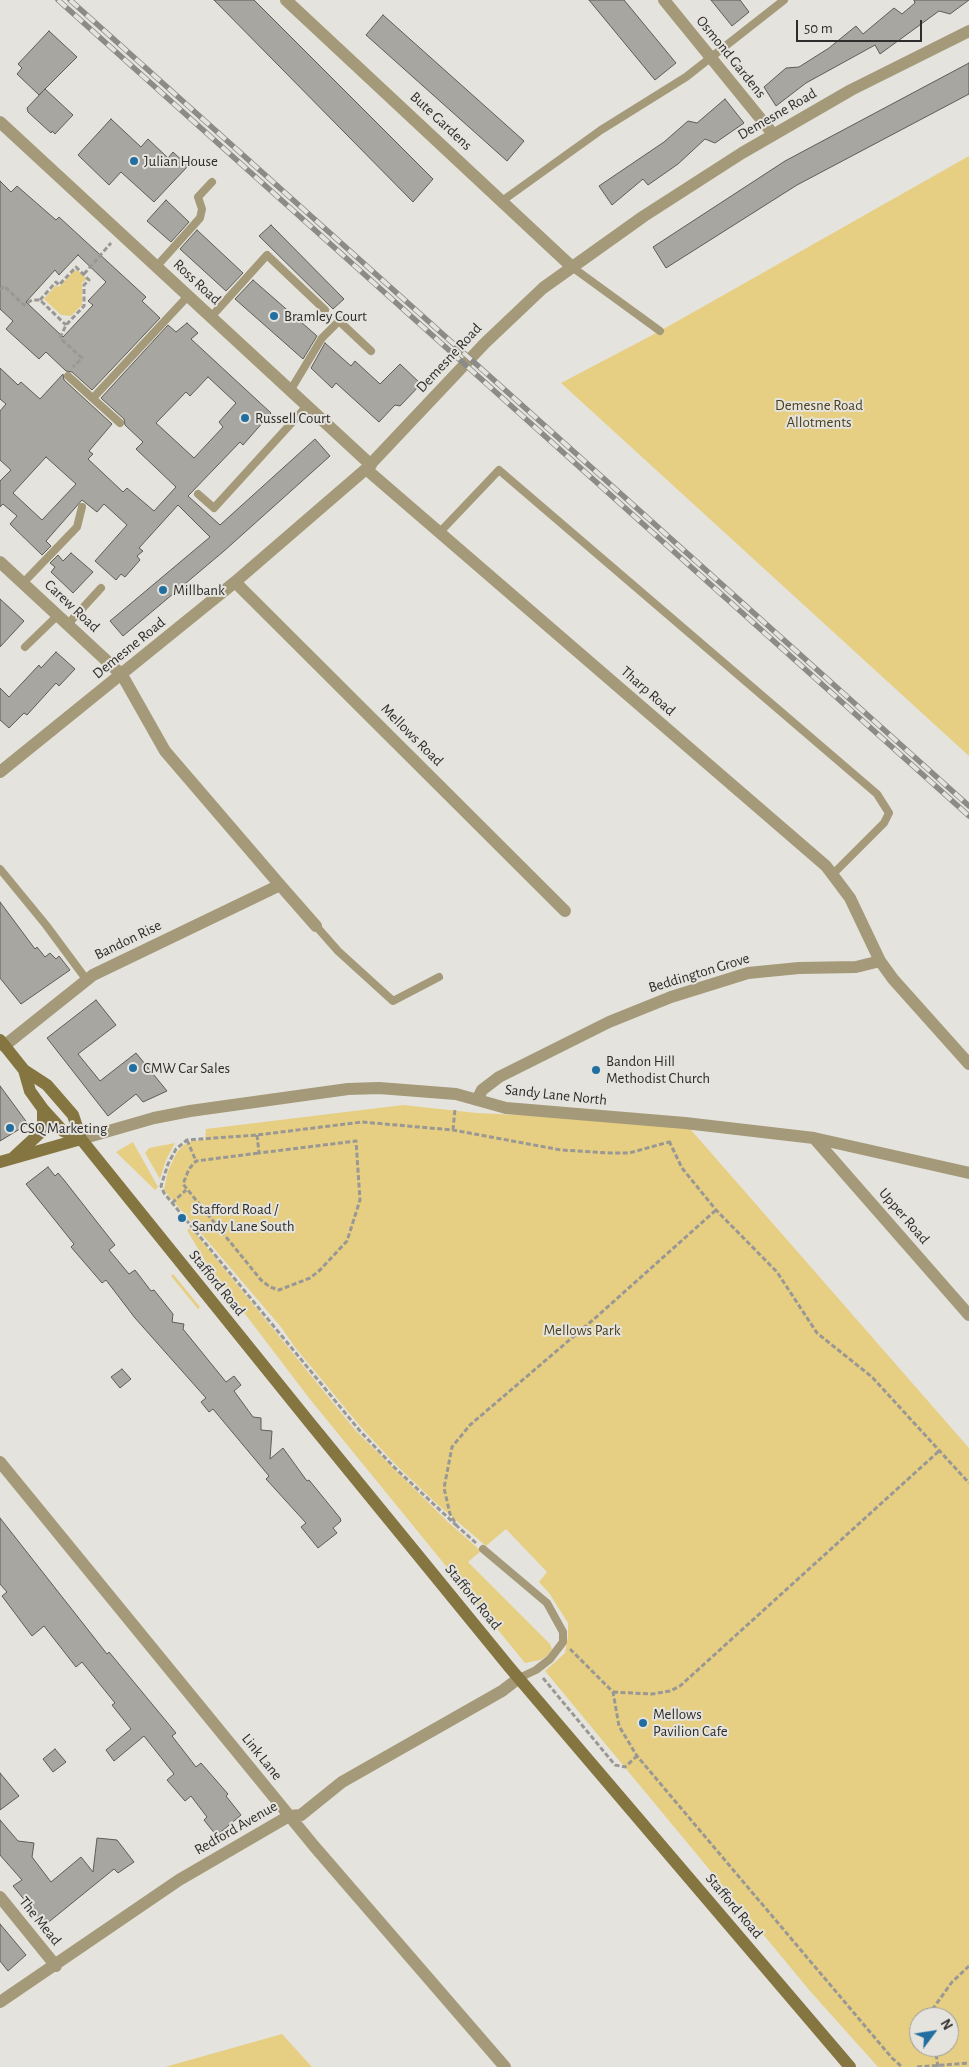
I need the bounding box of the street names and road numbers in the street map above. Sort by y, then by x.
street label: Osmond Gardens [692,12,770,102]
street label: Demesne Road [734,84,820,144]
street label: Bute Gardens [406,88,476,154]
street label: Ross Road [169,255,225,309]
street label: Demesne Road [412,320,486,396]
street label: Carew Road [41,576,103,636]
street label: Demesne Road [89,613,169,683]
street label: Tharp Road [617,662,679,720]
street label: Mellows Road [377,700,447,770]
street label: Bandon Rise [92,916,164,964]
street label: Beddington Grove [646,949,752,997]
street label: Sandy Lane North [504,1081,608,1109]
street label: Upper Road [875,1184,933,1248]
street label: Stafford Road [185,1246,249,1320]
street label: Stafford Road [441,1560,505,1634]
street label: Link Lane [238,1730,286,1784]
street label: Redford Avenue [191,1797,281,1859]
street label: Stafford Road [702,1870,766,1942]
street label: The Mead [15,1893,65,1949]

